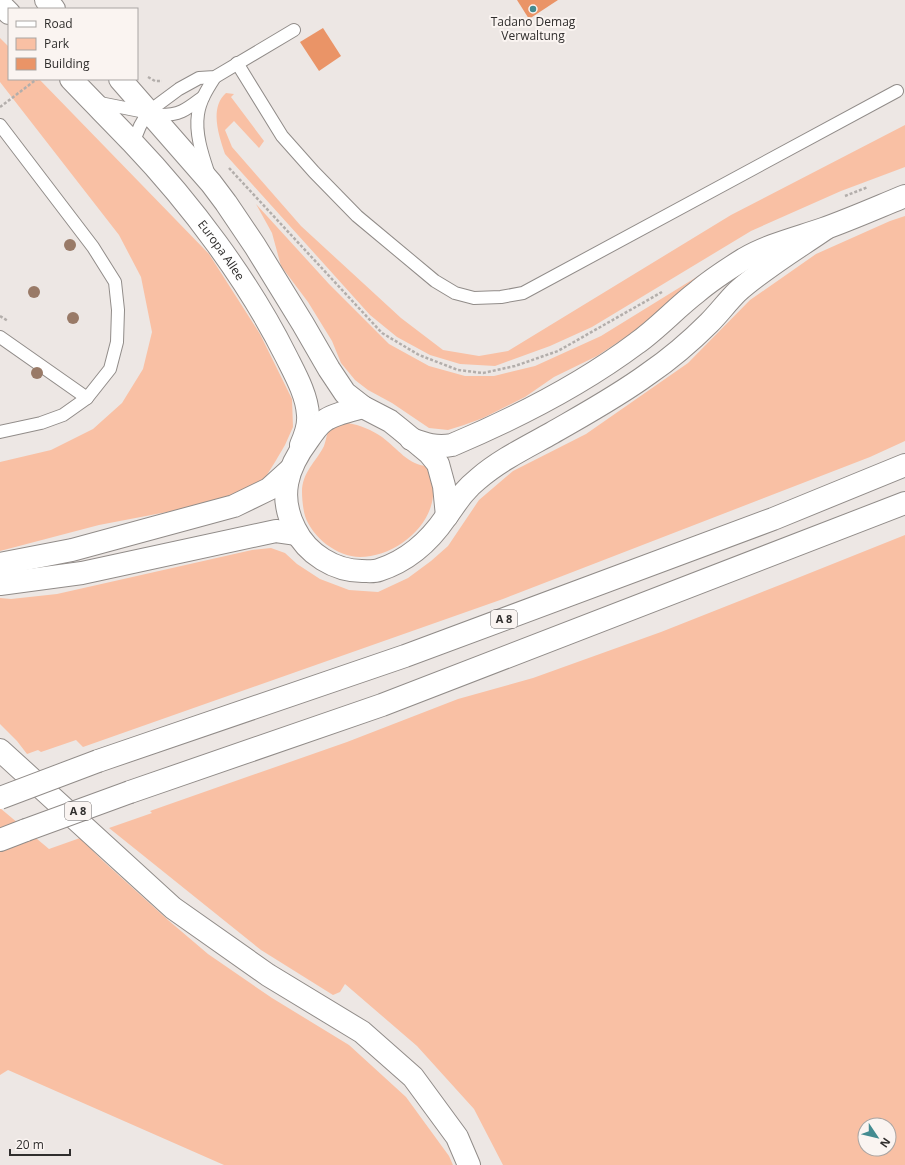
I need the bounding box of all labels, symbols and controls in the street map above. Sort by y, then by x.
marker: Tadano Demag Verwaltung [528,4,538,14]
legend [8,8,138,80]
place label: Tadano Demag Verwaltung [491,13,576,44]
text: Road [44,15,73,32]
text: Park [44,35,70,52]
text: Building [44,55,90,72]
street label: Europa Allee [194,216,249,284]
road number: A 8 [491,610,517,628]
road number: A 8 [65,802,91,820]
north arrow [857,1117,897,1157]
scale bar [10,1131,70,1157]
text: N [877,1135,894,1151]
text: 20 m [16,1136,44,1153]

